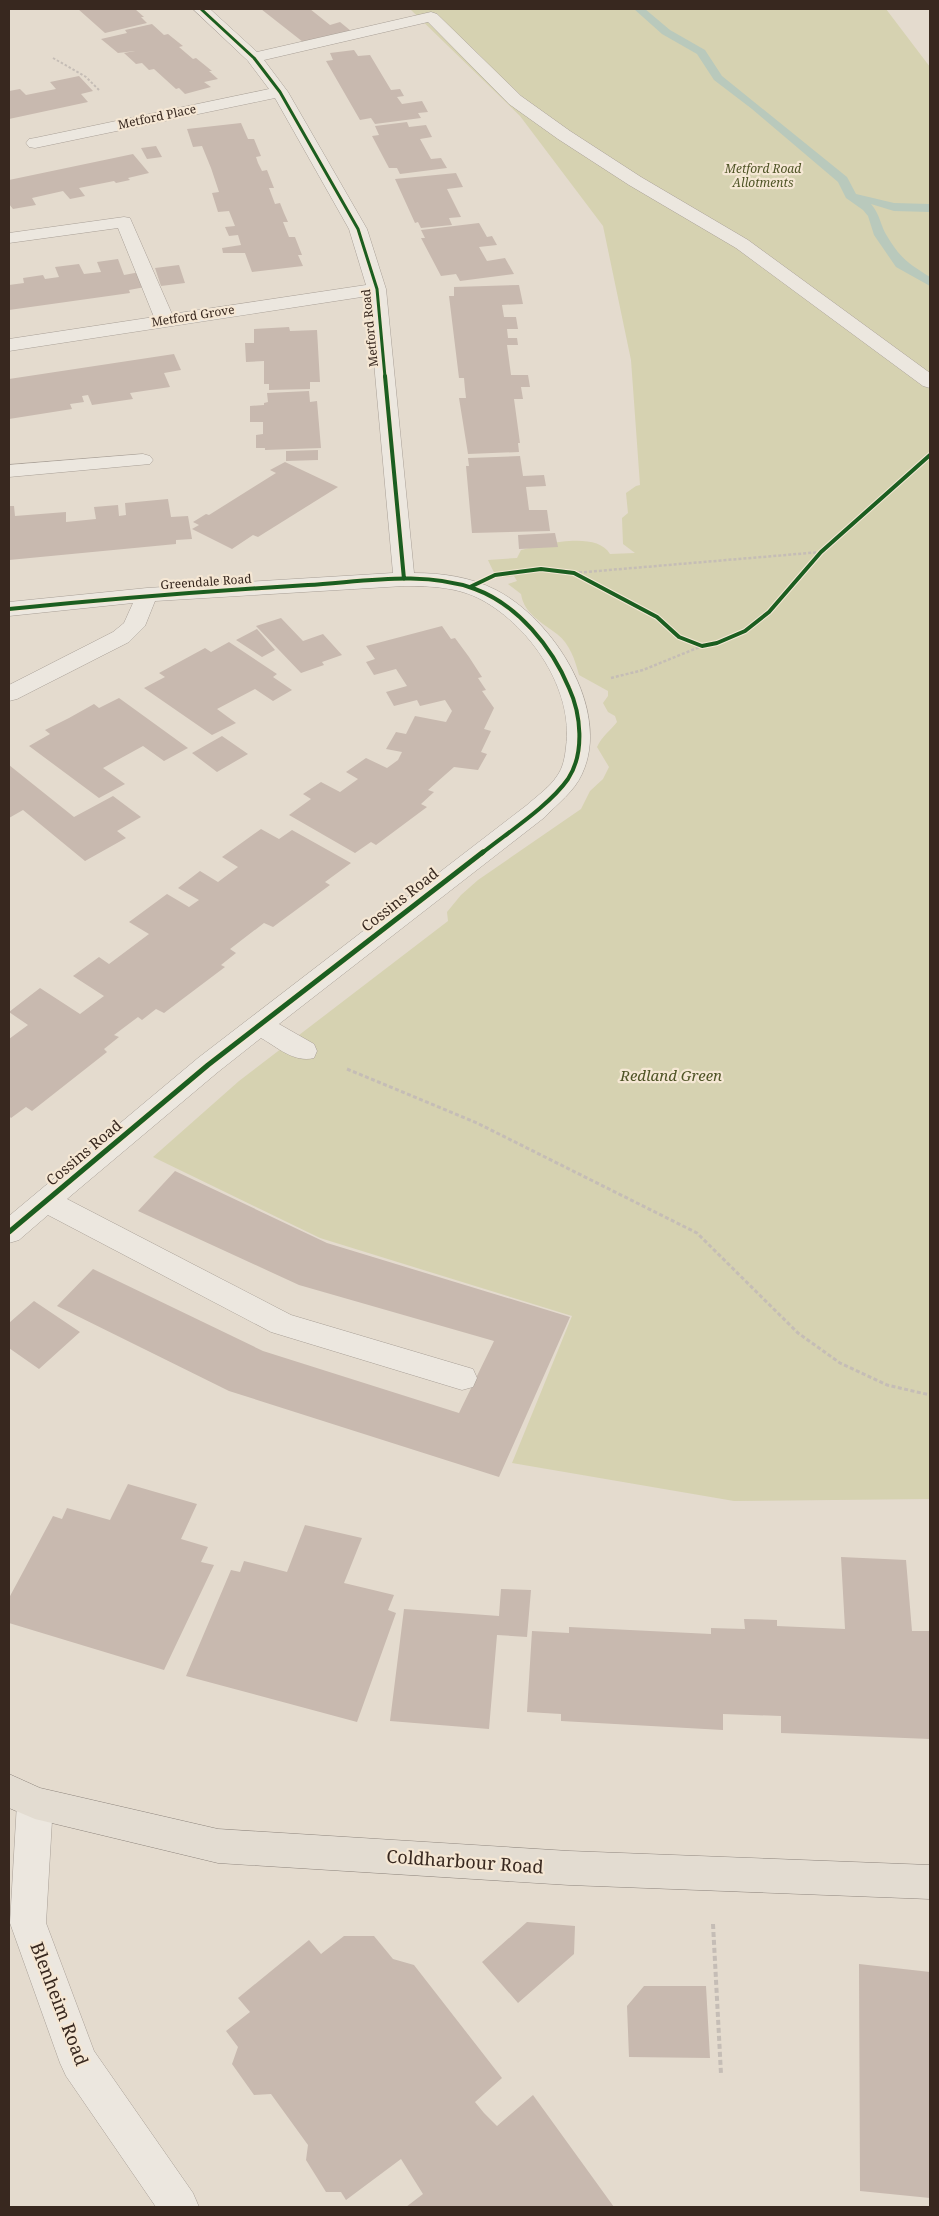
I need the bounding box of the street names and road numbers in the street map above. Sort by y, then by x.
street label: Metford Place [116,100,198,133]
street label: Metford Road [357,288,382,368]
street label: Metford Grove [150,301,236,330]
street label: Greendale Road [160,570,253,593]
street label: Cossins Road [357,863,442,936]
street label: Cossins Road [41,1115,125,1190]
street label: Coldharbour Road [386,1844,544,1878]
street label: Blenheim Road [25,1938,95,2069]

